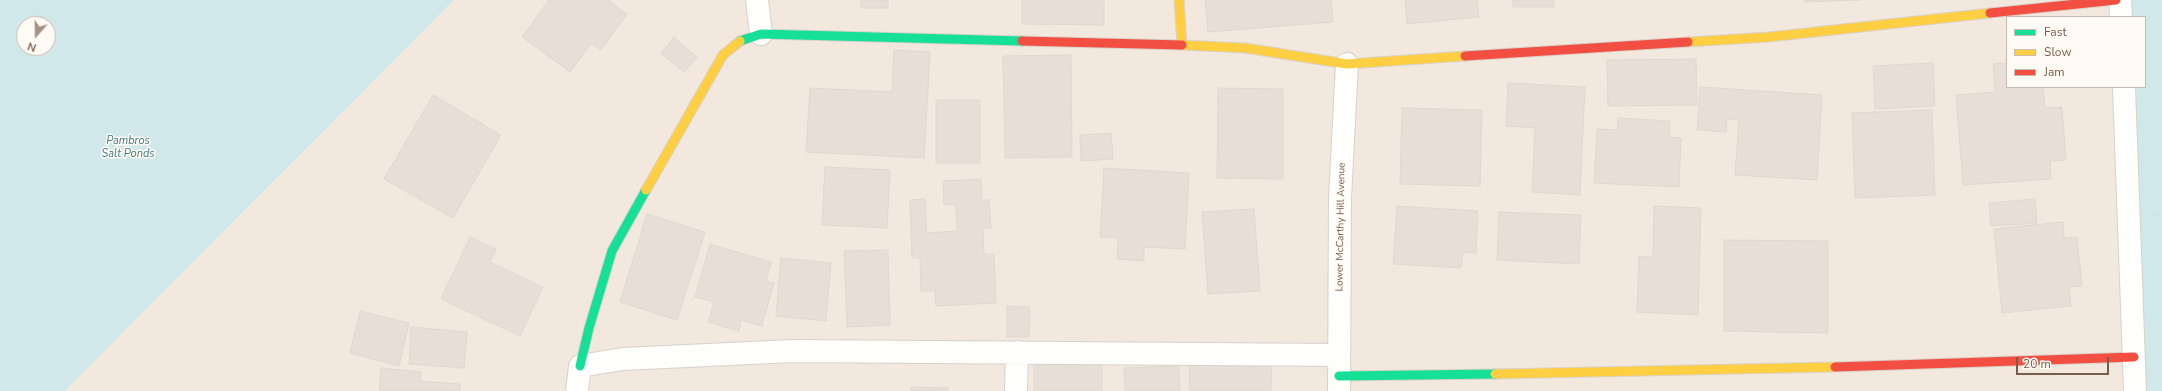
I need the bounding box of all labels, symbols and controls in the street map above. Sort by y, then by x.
north arrow [16,16,56,56]
legend [2006,16,2146,88]
text: Fast [2044,24,2067,40]
text: N [26,38,39,55]
text: Slow [2044,44,2072,60]
text: Jam [2044,64,2065,80]
water label: Pambros Salt Ponds [101,134,155,160]
street label: Lower McCarthy Hill Avenue [1334,162,1348,292]
scale bar [2018,349,2111,375]
text: 20 m [2023,356,2051,372]

